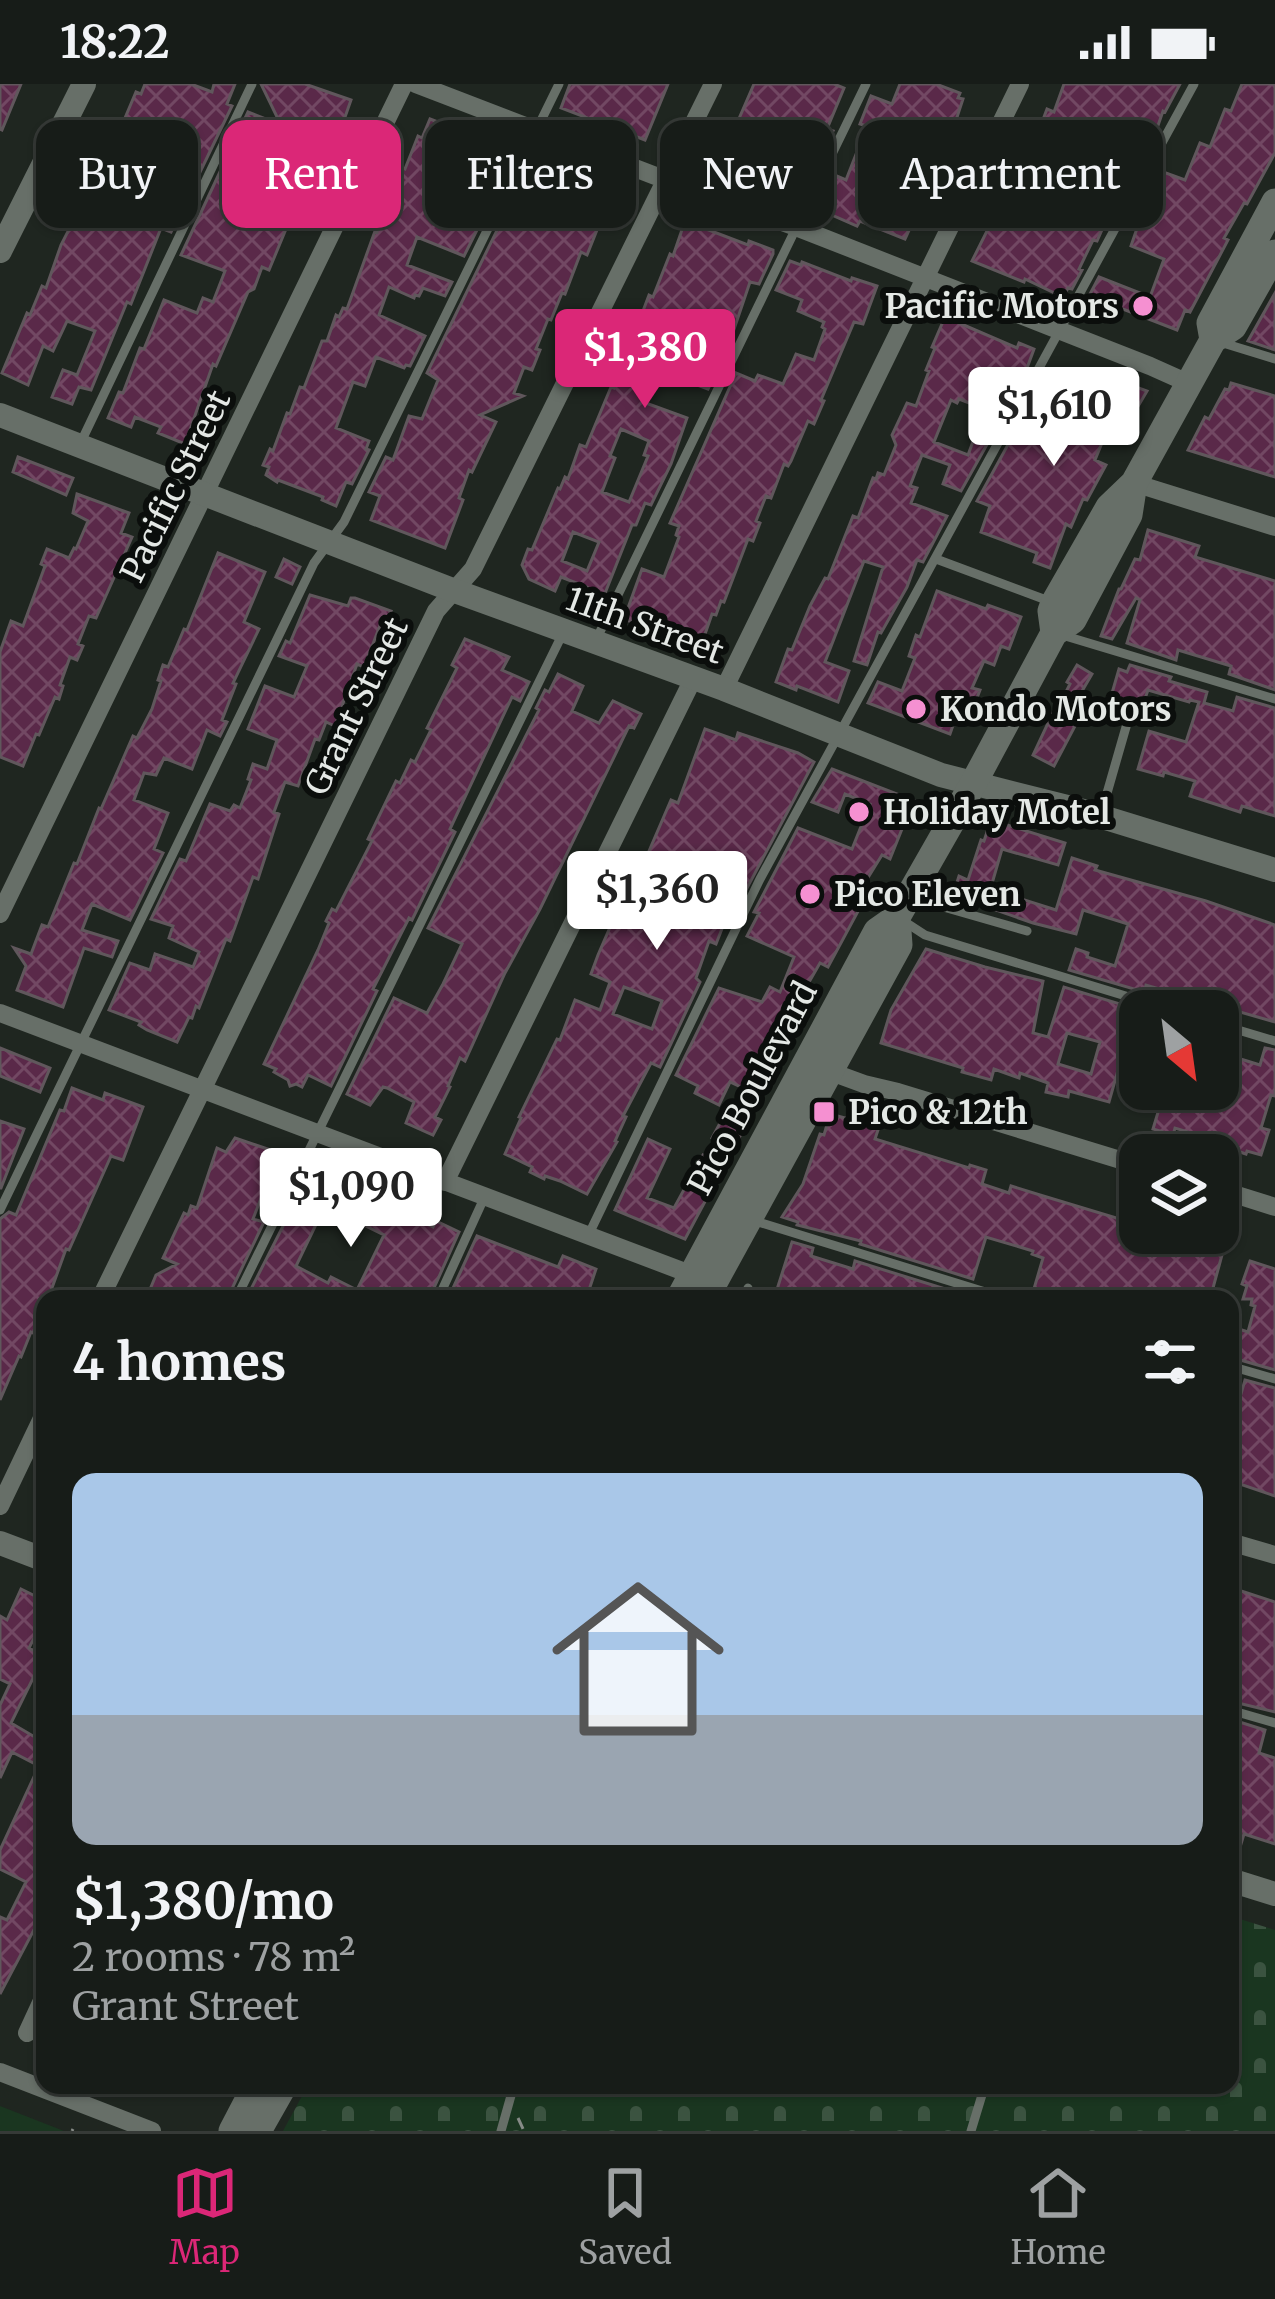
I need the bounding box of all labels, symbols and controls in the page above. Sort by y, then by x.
text: 18:22 [60,14,170,70]
chip: Buy [36,120,198,228]
chip: Rent [222,120,401,228]
chip: Filters [425,120,636,228]
chip: New [660,120,834,228]
chip: Apartment [858,120,1163,228]
place label: Pacific Motors [884,286,1119,327]
marker: Pacific Motors [1130,293,1156,319]
pin: $1,380 [547,309,743,411]
text: $1,380 [582,323,708,372]
pin: $1,610 [956,367,1152,469]
text: $1,610 [995,381,1113,430]
street label: Pacific Street [111,384,240,589]
street label: 11th Street [561,578,729,673]
street label: Grant Street [296,611,417,801]
place label: Kondo Motors [940,689,1171,730]
marker: Kondo Motors [903,696,929,722]
place label: Holiday Motel [883,792,1111,833]
marker: Holiday Motel [846,799,872,825]
pin: $1,360 [559,851,755,953]
text: $1,360 [594,865,720,914]
place label: Pico Eleven [834,874,1021,915]
marker: Pico Eleven [797,881,823,907]
street label: Pico Boulevard [679,975,826,1202]
north arrow [1119,990,1239,1110]
map controls [1119,990,1239,1254]
place label: Pico & 12th [848,1092,1028,1133]
marker: Pico & 12th [811,1099,837,1125]
button: layers [1119,1134,1239,1254]
pin: $1,090 [253,1148,449,1250]
text: $1,090 [287,1162,415,1211]
icon: filters [1137,1329,1203,1395]
text: 4 homes [72,1330,286,1394]
icon: home [530,1551,746,1767]
text: $1,380/mo [72,1869,334,1933]
text: 2 rooms · 78 m² [72,1933,355,1982]
text: Grant Street [72,1982,299,2031]
tab: Map [169,2160,240,2273]
tab: Saved [578,2160,672,2273]
tab: Home [1011,2160,1106,2273]

